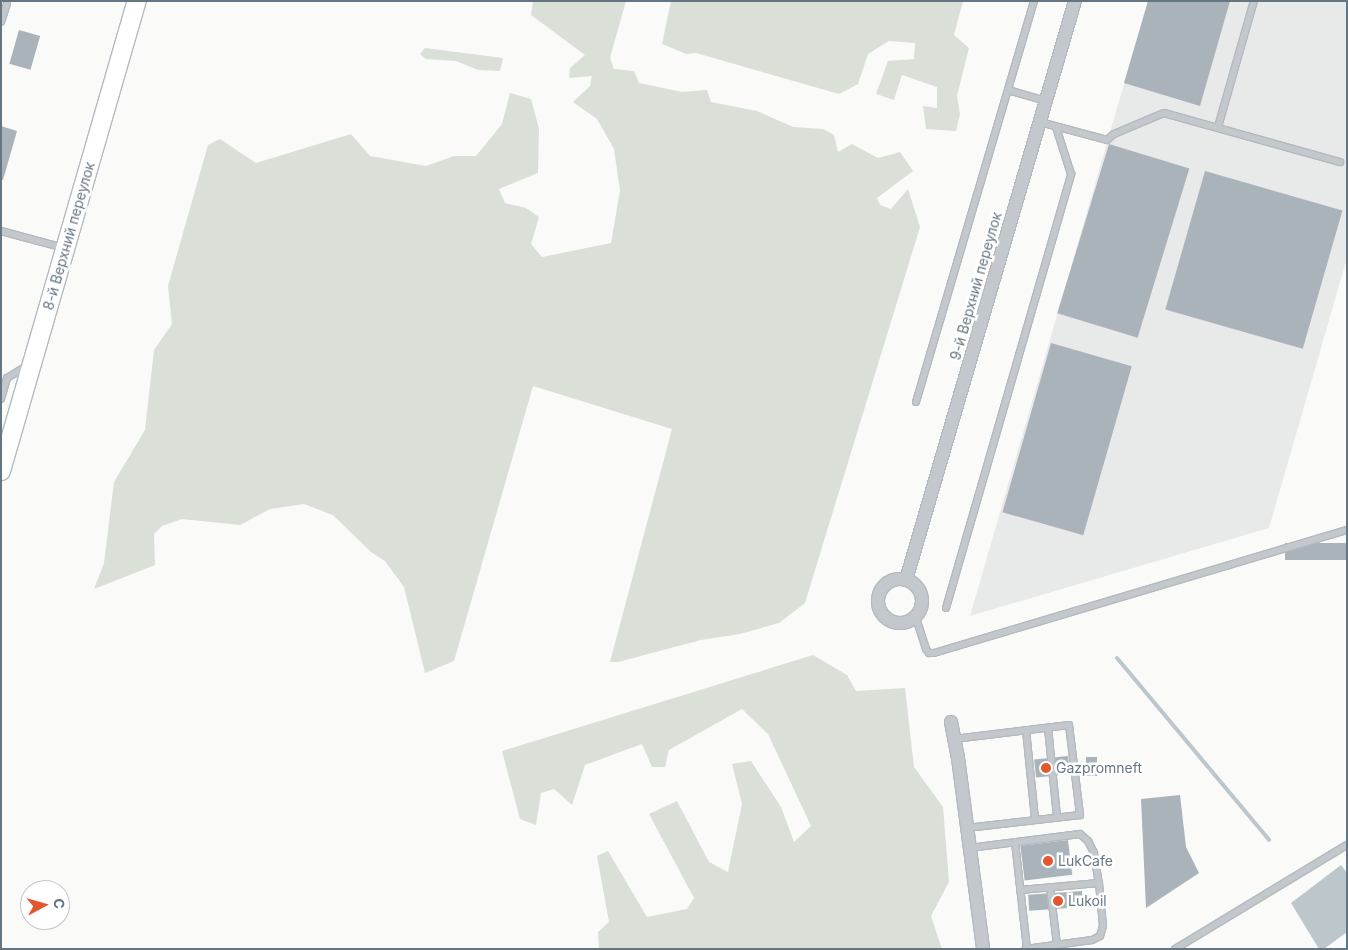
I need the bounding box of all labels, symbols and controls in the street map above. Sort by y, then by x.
street label: 8-й Верхний переулок [40,160,98,312]
street label: 9-й Верхний переулок [947,210,1005,362]
place label: Gazpromneft [1056,760,1142,776]
marker: Gazpromneft [1040,762,1052,774]
place label: LukCafe [1058,853,1113,869]
marker: LukCafe [1042,855,1054,867]
north arrow [20,880,70,930]
place label: Lukoil [1068,893,1107,909]
marker: Lukoil [1052,895,1064,907]
text: С [50,897,68,910]

